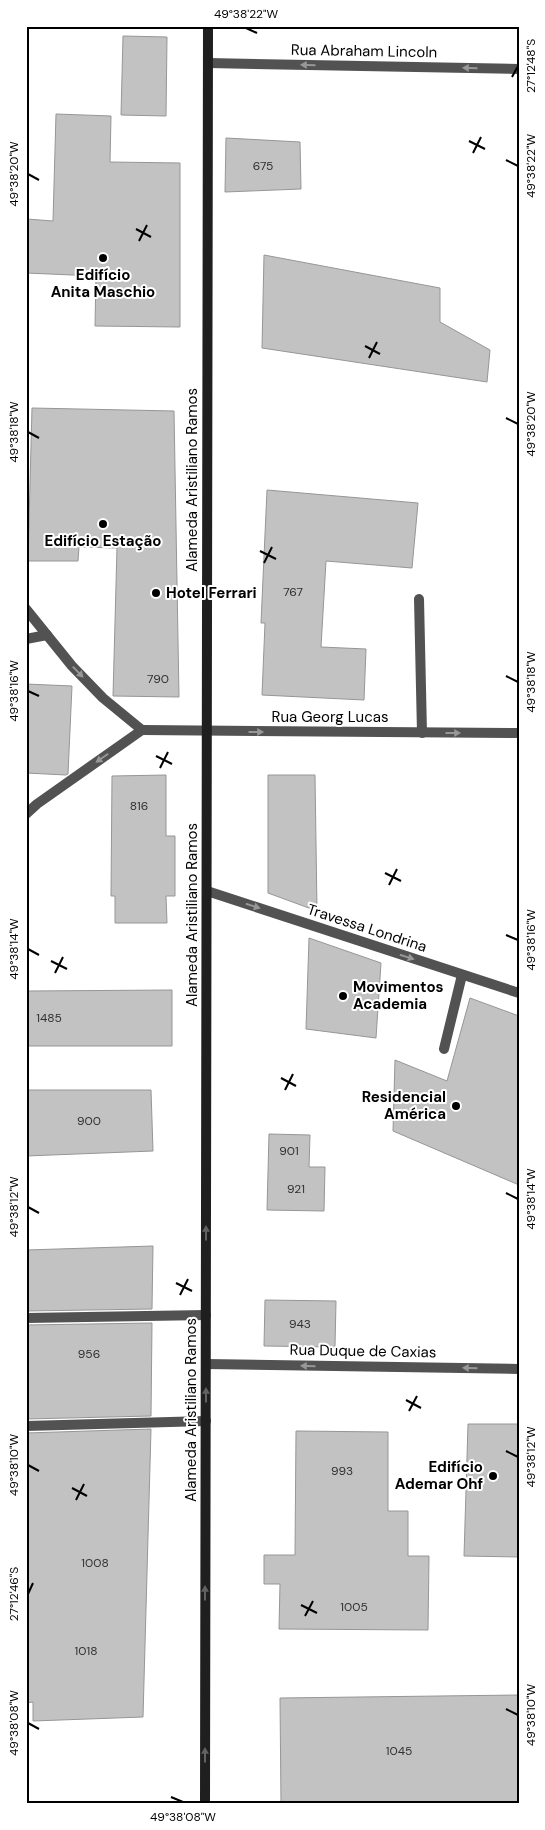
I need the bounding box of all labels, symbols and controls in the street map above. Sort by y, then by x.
text: 49°38'22"W [214,6,278,22]
text: 27°12'48"S [523,39,539,93]
street label: Rua Abraham Lincoln [291,40,437,62]
one-way arrow [299,61,315,69]
one-way arrow [462,64,478,72]
text: 49°38'22"W [523,134,539,198]
text: 49°38'20"W [6,141,22,207]
house number: 675 [253,158,273,174]
marker: Edifício Anita Maschio [97,252,109,264]
place label: Edifício Anita Maschio [51,265,155,302]
street label: Alameda Aristiliano Ramos [182,388,202,572]
text: 49°38'20"W [523,391,539,457]
text: 49°38'18"W [6,401,22,463]
marker: Edifício Estação [97,518,109,530]
place label: Edifício Estação [45,531,161,551]
place label: Hotel Ferrari [166,583,257,603]
house number: 767 [283,584,303,600]
marker: Hotel Ferrari [150,587,162,599]
text: 49°38'18"W [523,651,539,713]
text: 49°38'16"W [6,660,22,722]
one-way arrow [72,666,84,678]
house number: 790 [147,671,169,687]
street label: Rua Georg Lucas [272,707,388,727]
one-way arrow [248,728,264,736]
one-way arrow [446,729,462,737]
one-way arrow [96,753,109,764]
house number: 816 [130,798,148,814]
street label: Alameda Aristiliano Ramos [182,823,202,1007]
street label: Travessa Londrina [305,899,429,957]
one-way arrow [246,902,261,910]
text: 49°38'16"W [523,909,539,971]
text: 49°38'14"W [6,918,22,980]
one-way arrow [400,953,415,961]
place label: Movimentos Academia [353,977,444,1014]
marker: Movimentos Academia [337,990,349,1002]
house number: 1485 [36,1010,62,1026]
place label: Residencial América [362,1087,446,1124]
marker: Residencial América [450,1100,462,1112]
house number: 900 [77,1113,101,1129]
house number: 901 [279,1143,299,1159]
text: 49°38'14"W [523,1168,539,1230]
text: 49°38'12"W [6,1176,22,1238]
house number: 921 [287,1181,305,1197]
one-way arrow [202,1224,210,1240]
house number: 943 [289,1316,311,1332]
street label: Alameda Aristiliano Ramos [181,1318,201,1502]
street label: Rua Duque de Caxias [290,1340,436,1362]
house number: 956 [78,1346,100,1362]
one-way arrow [299,1362,315,1370]
one-way arrow [462,1364,478,1372]
one-way arrow [202,1387,210,1403]
text: 49°38'12"W [523,1426,539,1488]
text: 49°38'10"W [6,1433,22,1496]
place label: Edifício Ademar Ohf [395,1457,483,1494]
house number: 993 [331,1463,353,1479]
marker: Edifício Ademar Ohf [487,1470,499,1482]
house number: 1008 [81,1555,109,1571]
text: 27°12'46"S [6,1567,22,1621]
one-way arrow [201,1584,209,1600]
house number: 1005 [340,1599,368,1615]
house number: 1018 [75,1643,98,1659]
text: 49°38'10"W [523,1683,539,1746]
text: 49°38'08"W [6,1690,22,1756]
house number: 1045 [386,1743,412,1759]
one-way arrow [201,1747,209,1763]
text: 49°38'08"W [150,1809,216,1825]

